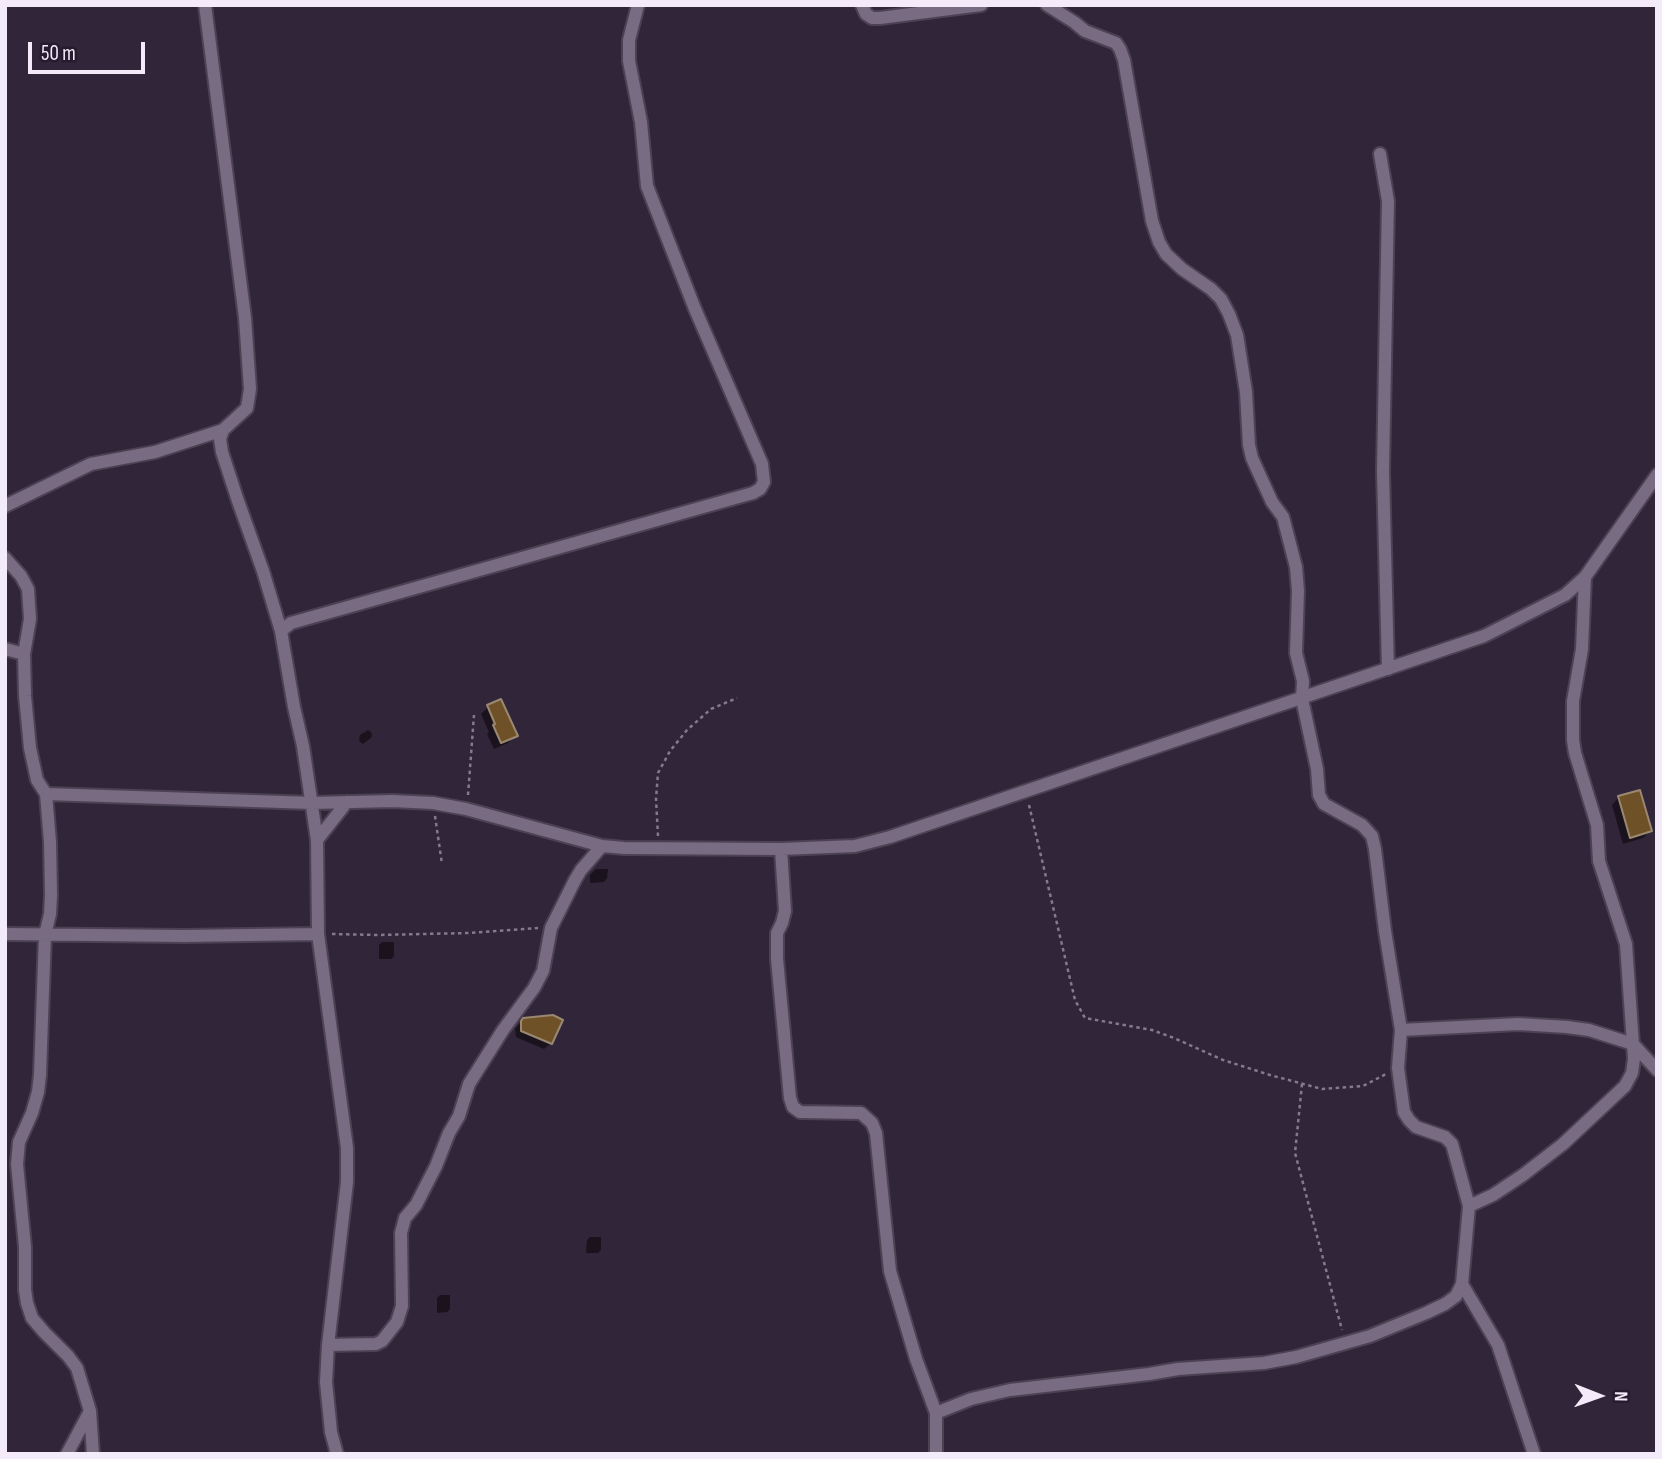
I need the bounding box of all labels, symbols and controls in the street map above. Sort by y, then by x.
scale bar [32,28,149,72]
text: 50 m [41,41,76,66]
north arrow [1564,1361,1634,1431]
text: N [1609,1391,1632,1402]

